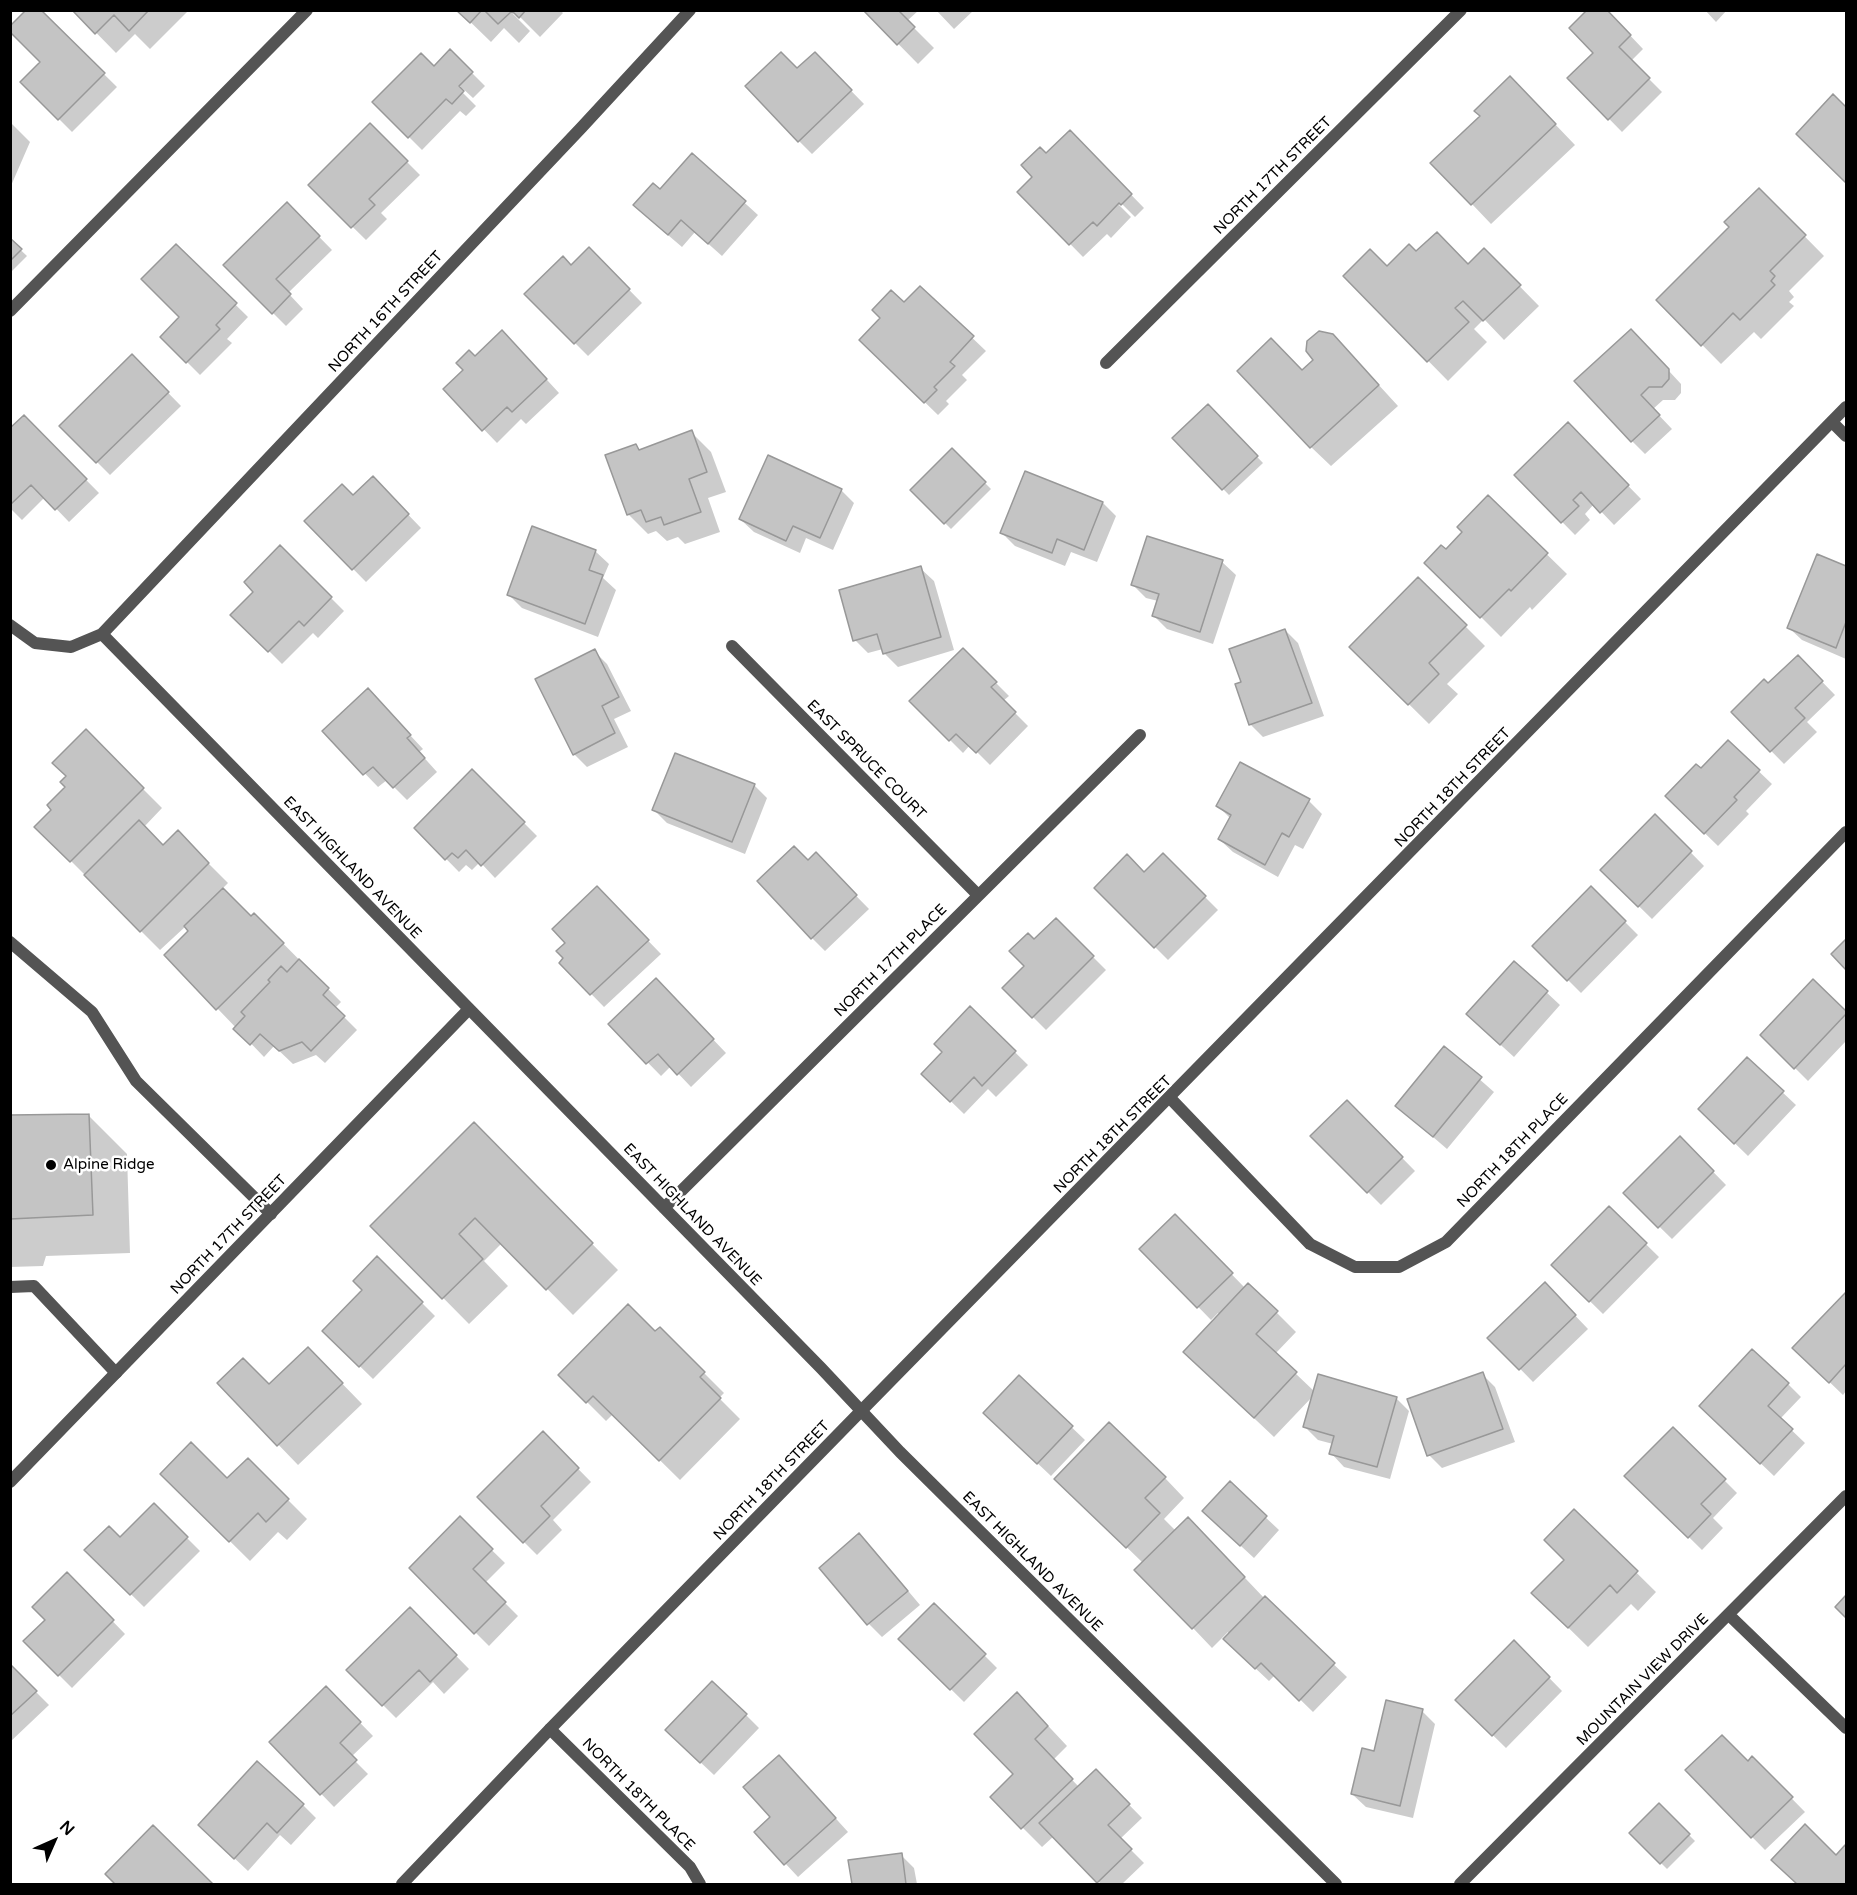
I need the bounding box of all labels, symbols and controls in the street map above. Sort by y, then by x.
street label: NORTH 17TH STREET [1210,113,1336,239]
street label: NORTH 16TH STREET [325,248,447,376]
street label: EAST SPRUCE COURT [803,697,929,823]
street label: NORTH 18TH STREET [1391,724,1515,852]
street label: EAST HIGHLAND AVENUE [279,793,425,943]
street label: NORTH 17TH PLACE [831,901,951,1021]
street label: NORTH 18TH STREET [1050,1072,1176,1198]
street label: NORTH 18TH PLACE [1454,1090,1572,1212]
street label: EAST HIGHLAND AVENUE [619,1140,765,1290]
place label: Alpine Ridge [63,1156,154,1174]
marker: Alpine Ridge [44,1158,58,1172]
street label: NORTH 17TH STREET [167,1171,291,1299]
street label: NORTH 18TH STREET [710,1417,834,1545]
street label: EAST HIGHLAND AVENUE [958,1488,1106,1636]
street label: MOUNTAIN VIEW DRIVE [1573,1610,1713,1750]
street label: NORTH 18TH PLACE [578,1735,698,1855]
north arrow [24,1811,84,1871]
text: N [55,1817,78,1840]

